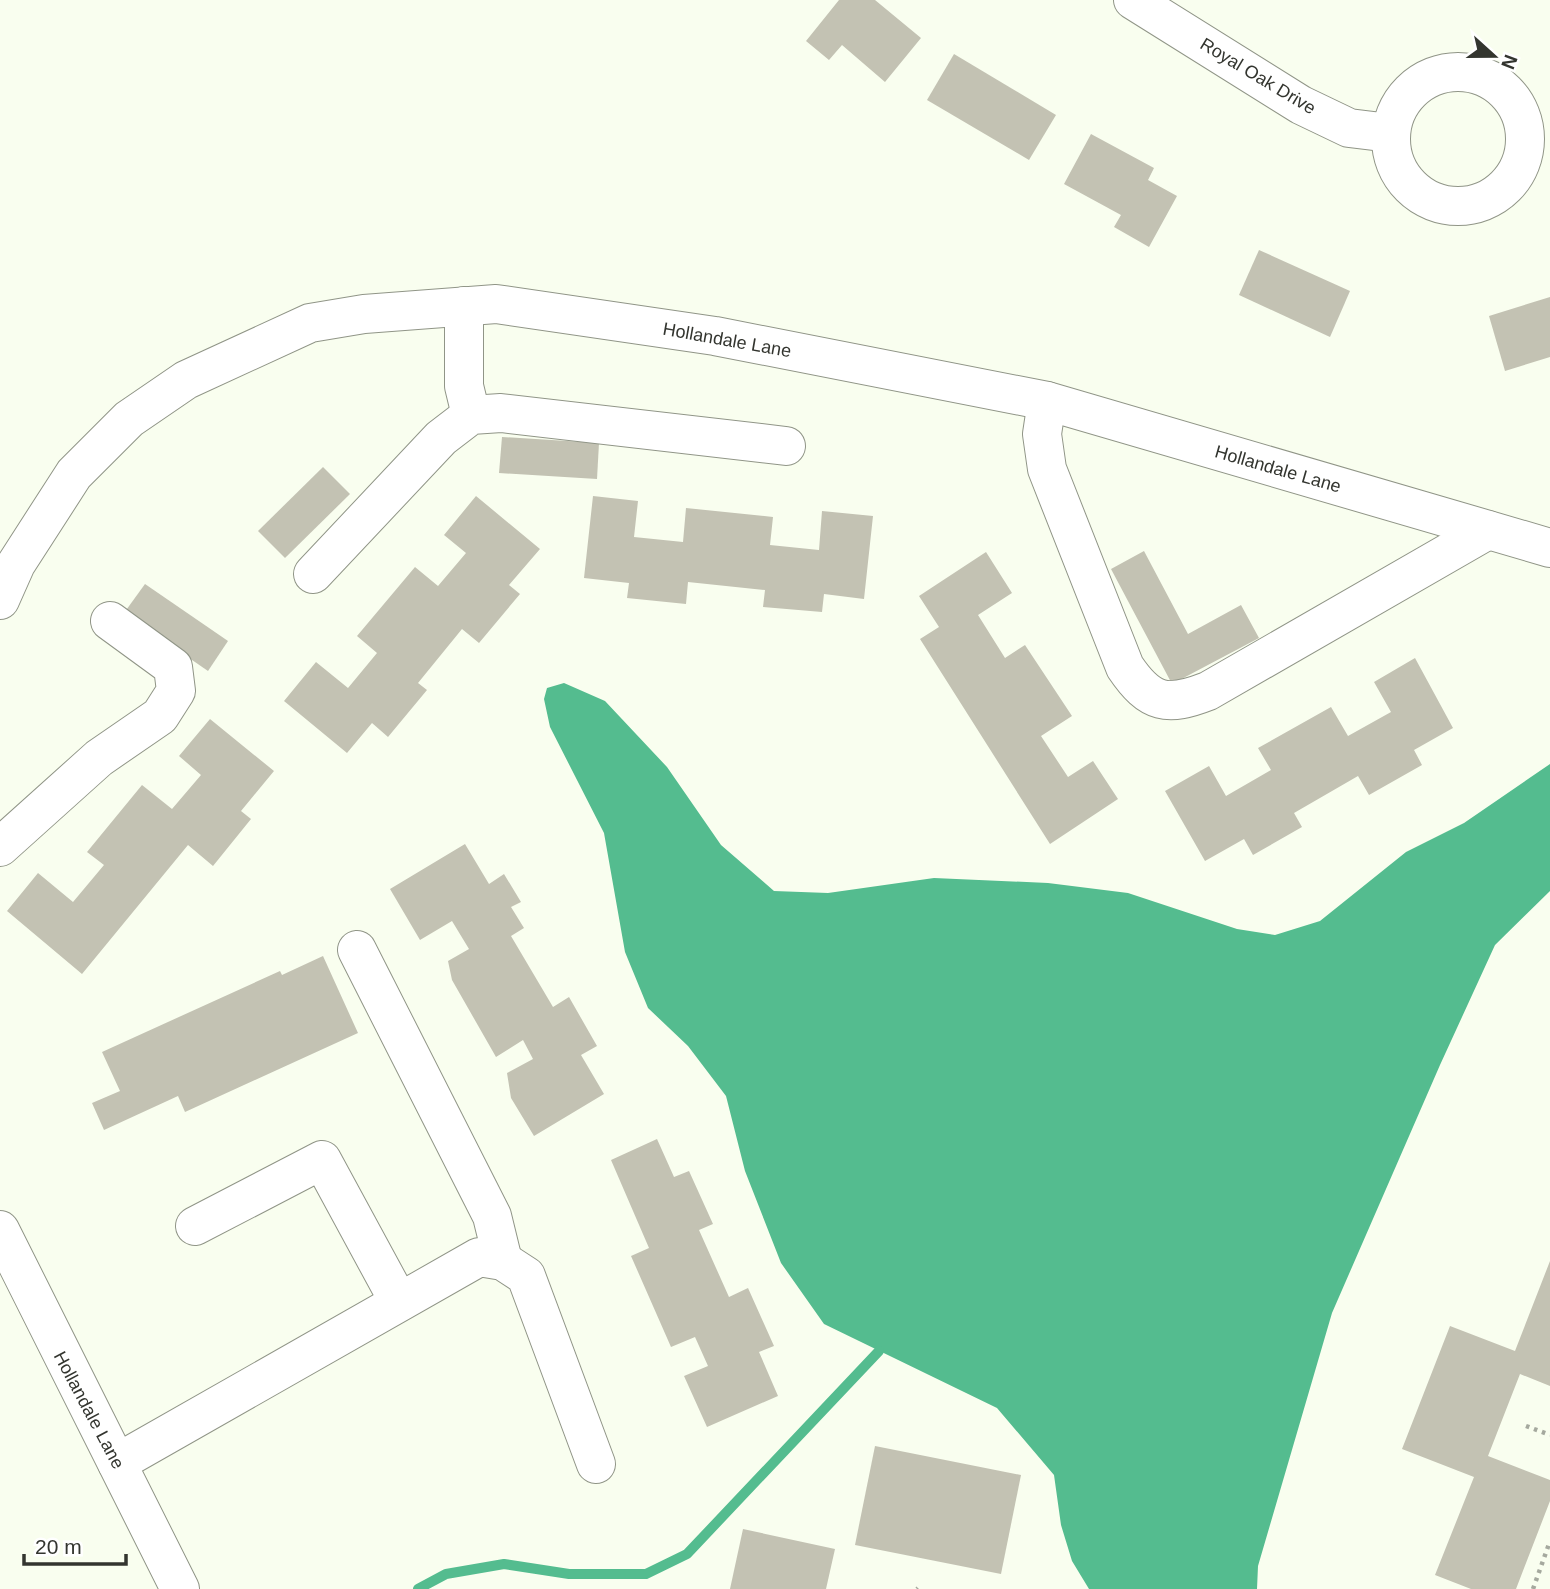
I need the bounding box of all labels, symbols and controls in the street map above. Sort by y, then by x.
north arrow [1459,21,1529,91]
street label: Royal Oak Drive [1197,34,1319,118]
text: N [1497,52,1522,72]
street label: Hollandale Lane [661,319,793,361]
street label: Hollandale Lane [1213,441,1343,497]
street label: Hollandale Lane [50,1348,128,1472]
scale bar [24,1522,126,1566]
text: 20 m [35,1535,82,1558]

